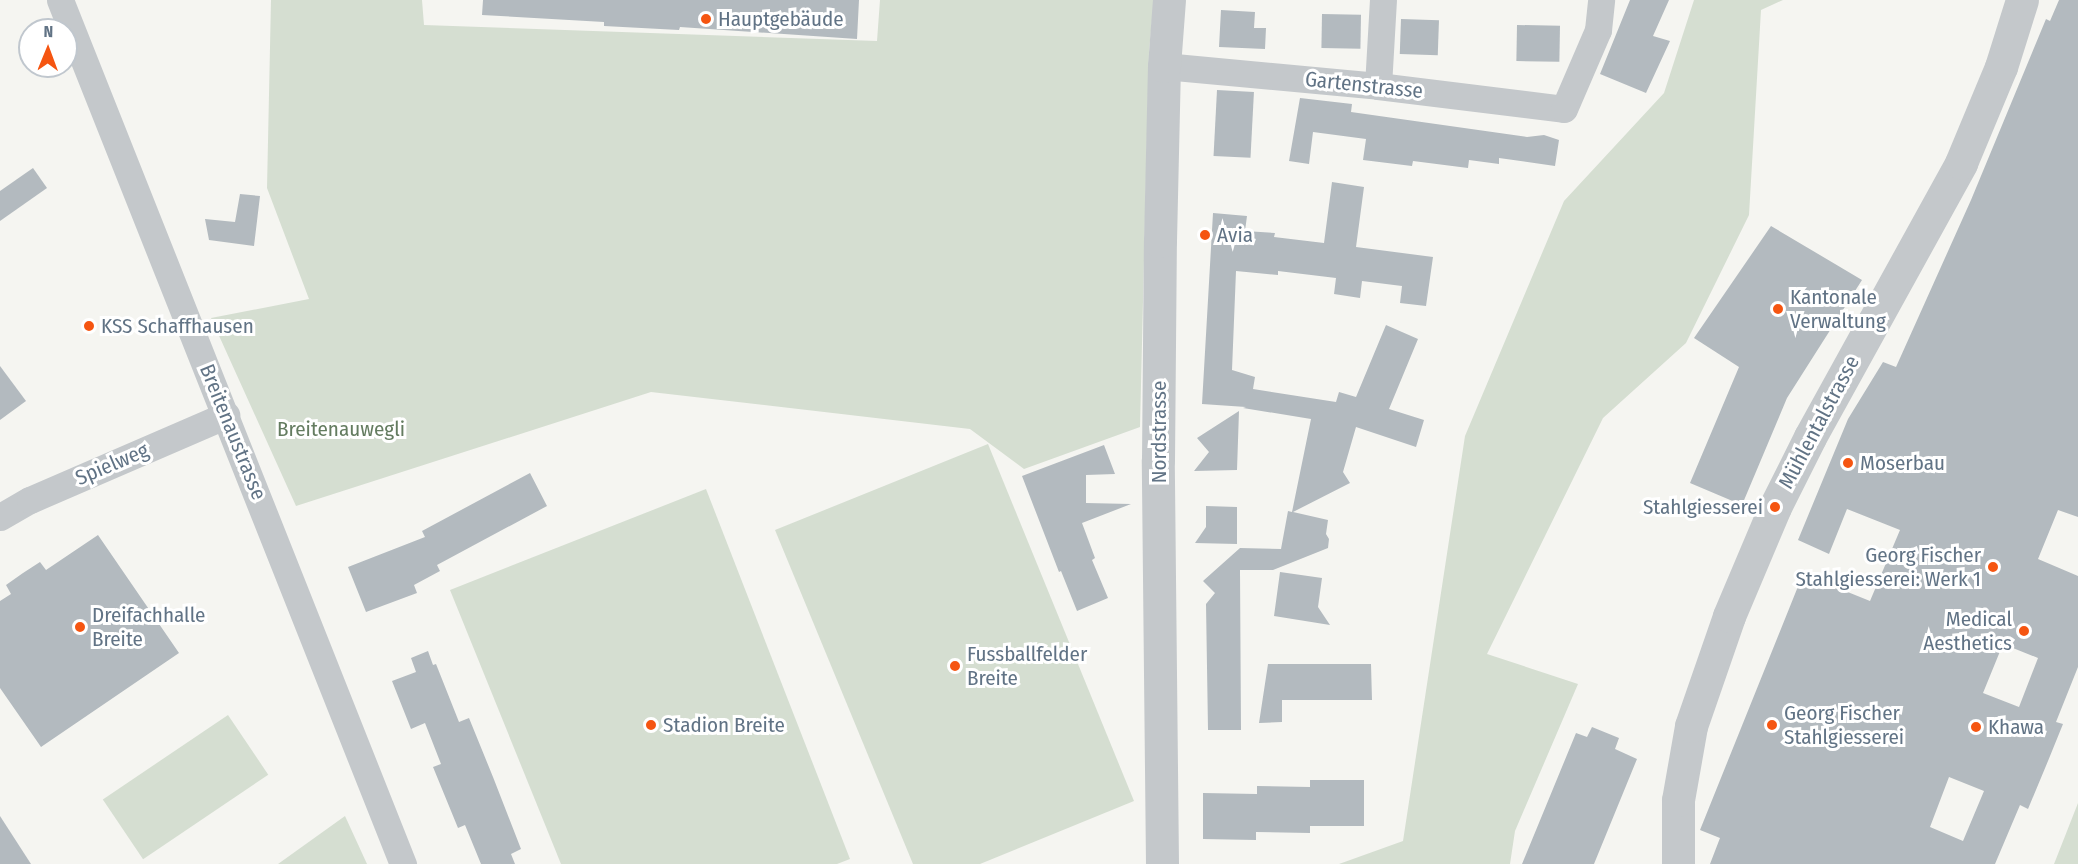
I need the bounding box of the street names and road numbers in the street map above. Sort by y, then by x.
street label: Gartenstrasse [1304,66,1424,104]
street label: Mühlentalstrasse [1773,351,1865,493]
street label: Breitenaustrasse [194,361,272,503]
street label: Nordstrasse [1146,381,1172,483]
street label: Spielweg [72,437,152,491]

